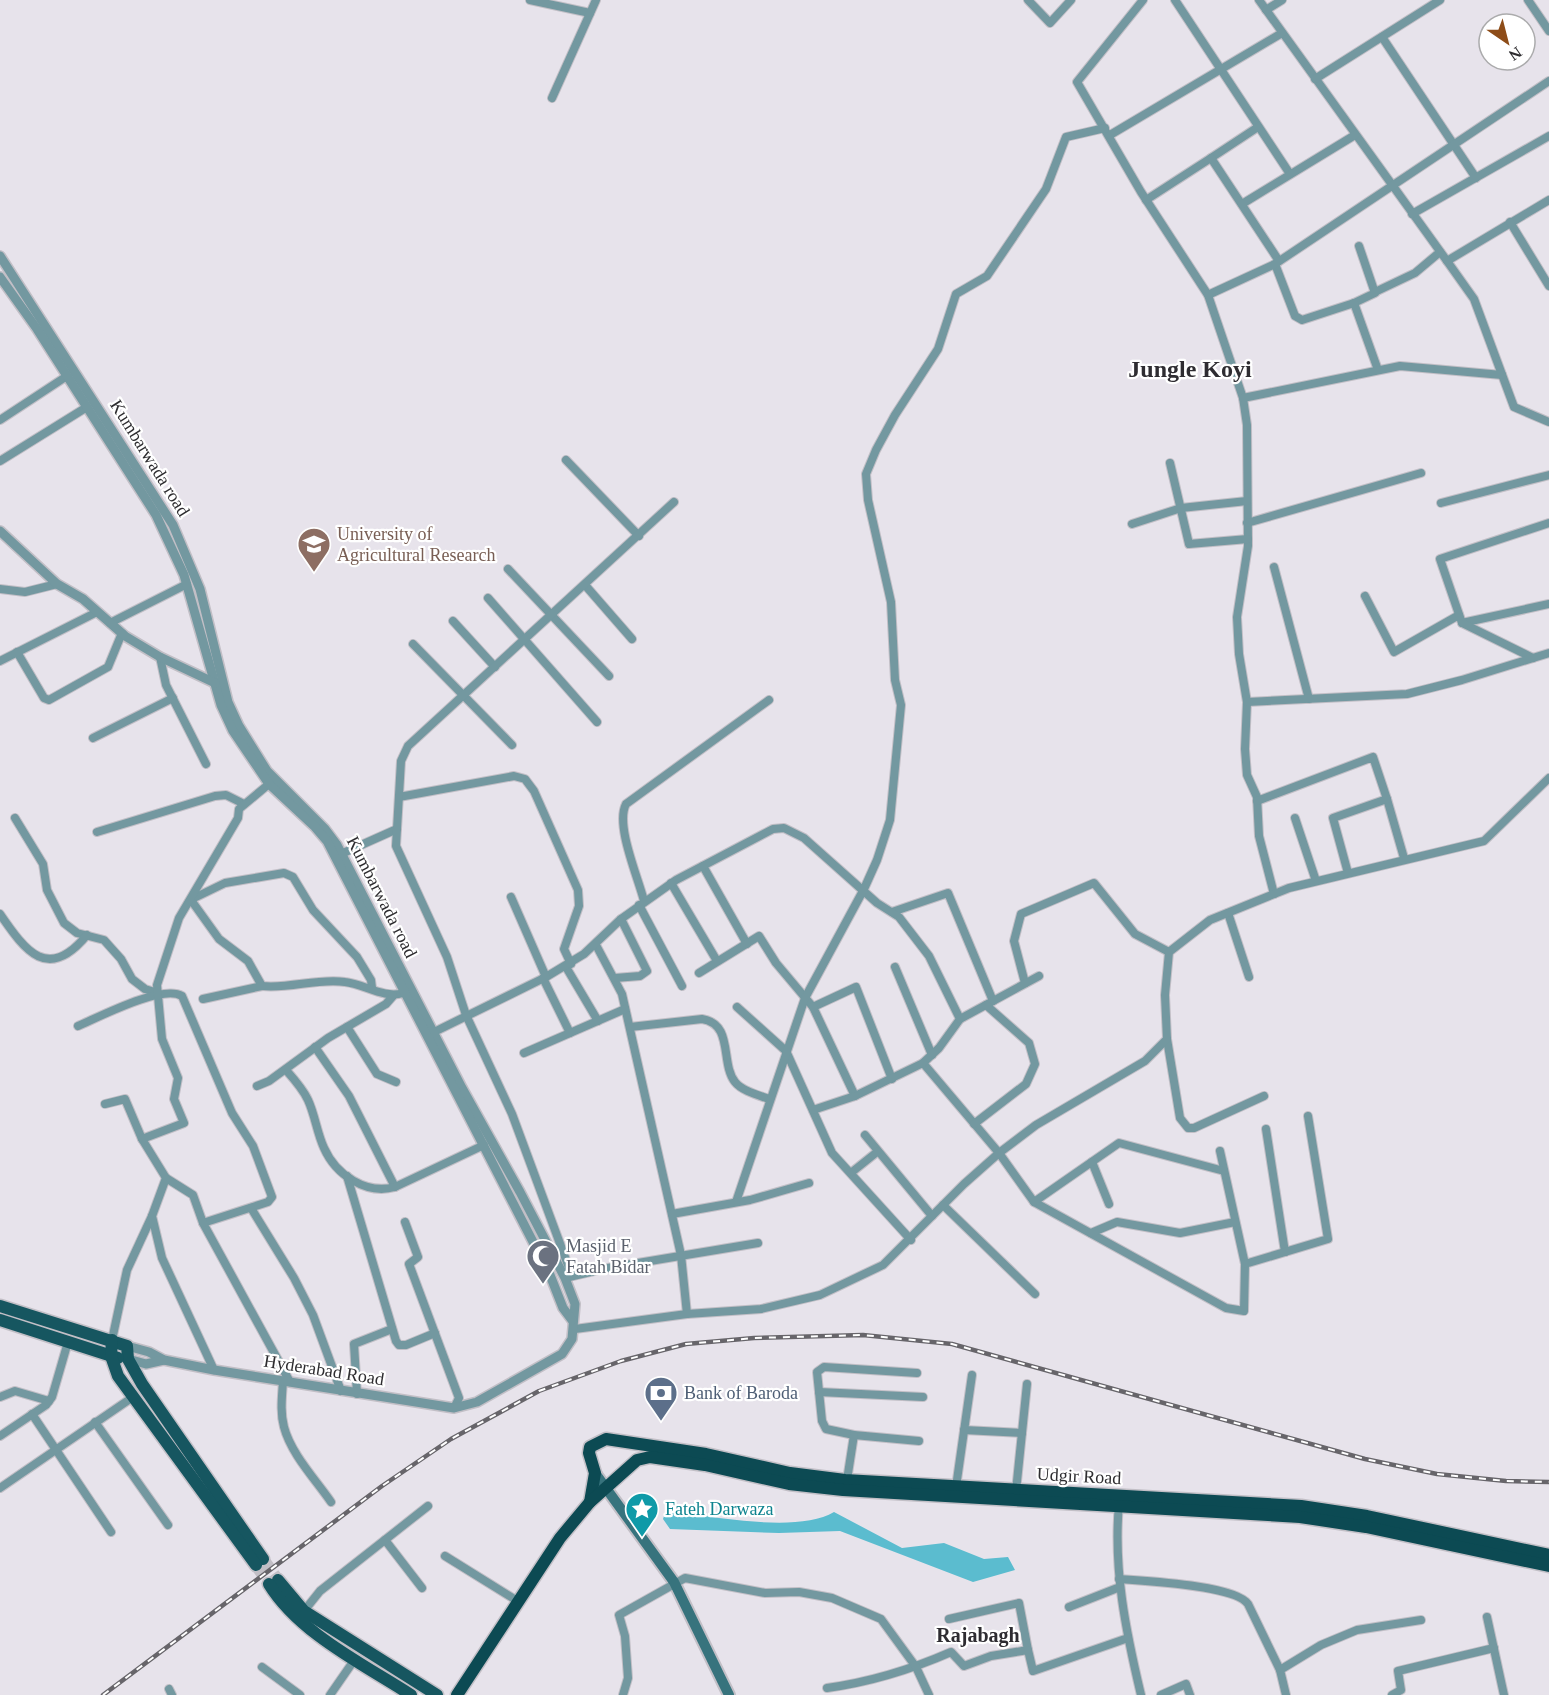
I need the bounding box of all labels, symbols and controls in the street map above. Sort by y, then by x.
north arrow [1477,12,1537,72]
text: N [1505,44,1525,64]
district label: Jungle Koyi [1128,356,1252,382]
street label: Kumbarwada road [106,396,194,520]
place label: University of Agricultural Research [337,524,495,565]
school or university icon: University of Agricultural Research [296,526,332,573]
street label: Kumbarwada road [343,833,421,961]
place label: Masjid E Fatah Bidar [566,1236,650,1277]
mosque icon: Masjid E Fatah Bidar [525,1238,561,1285]
street label: Hyderabad Road [262,1351,386,1389]
bank icon: Bank of Baroda [643,1375,679,1422]
place label: Bank of Baroda [684,1383,798,1403]
street label: Udgir Road [1036,1464,1122,1488]
place icon: Fateh Darwaza [624,1491,660,1538]
place label: Fateh Darwaza [665,1499,773,1519]
district label: Rajabagh [936,1624,1020,1647]

